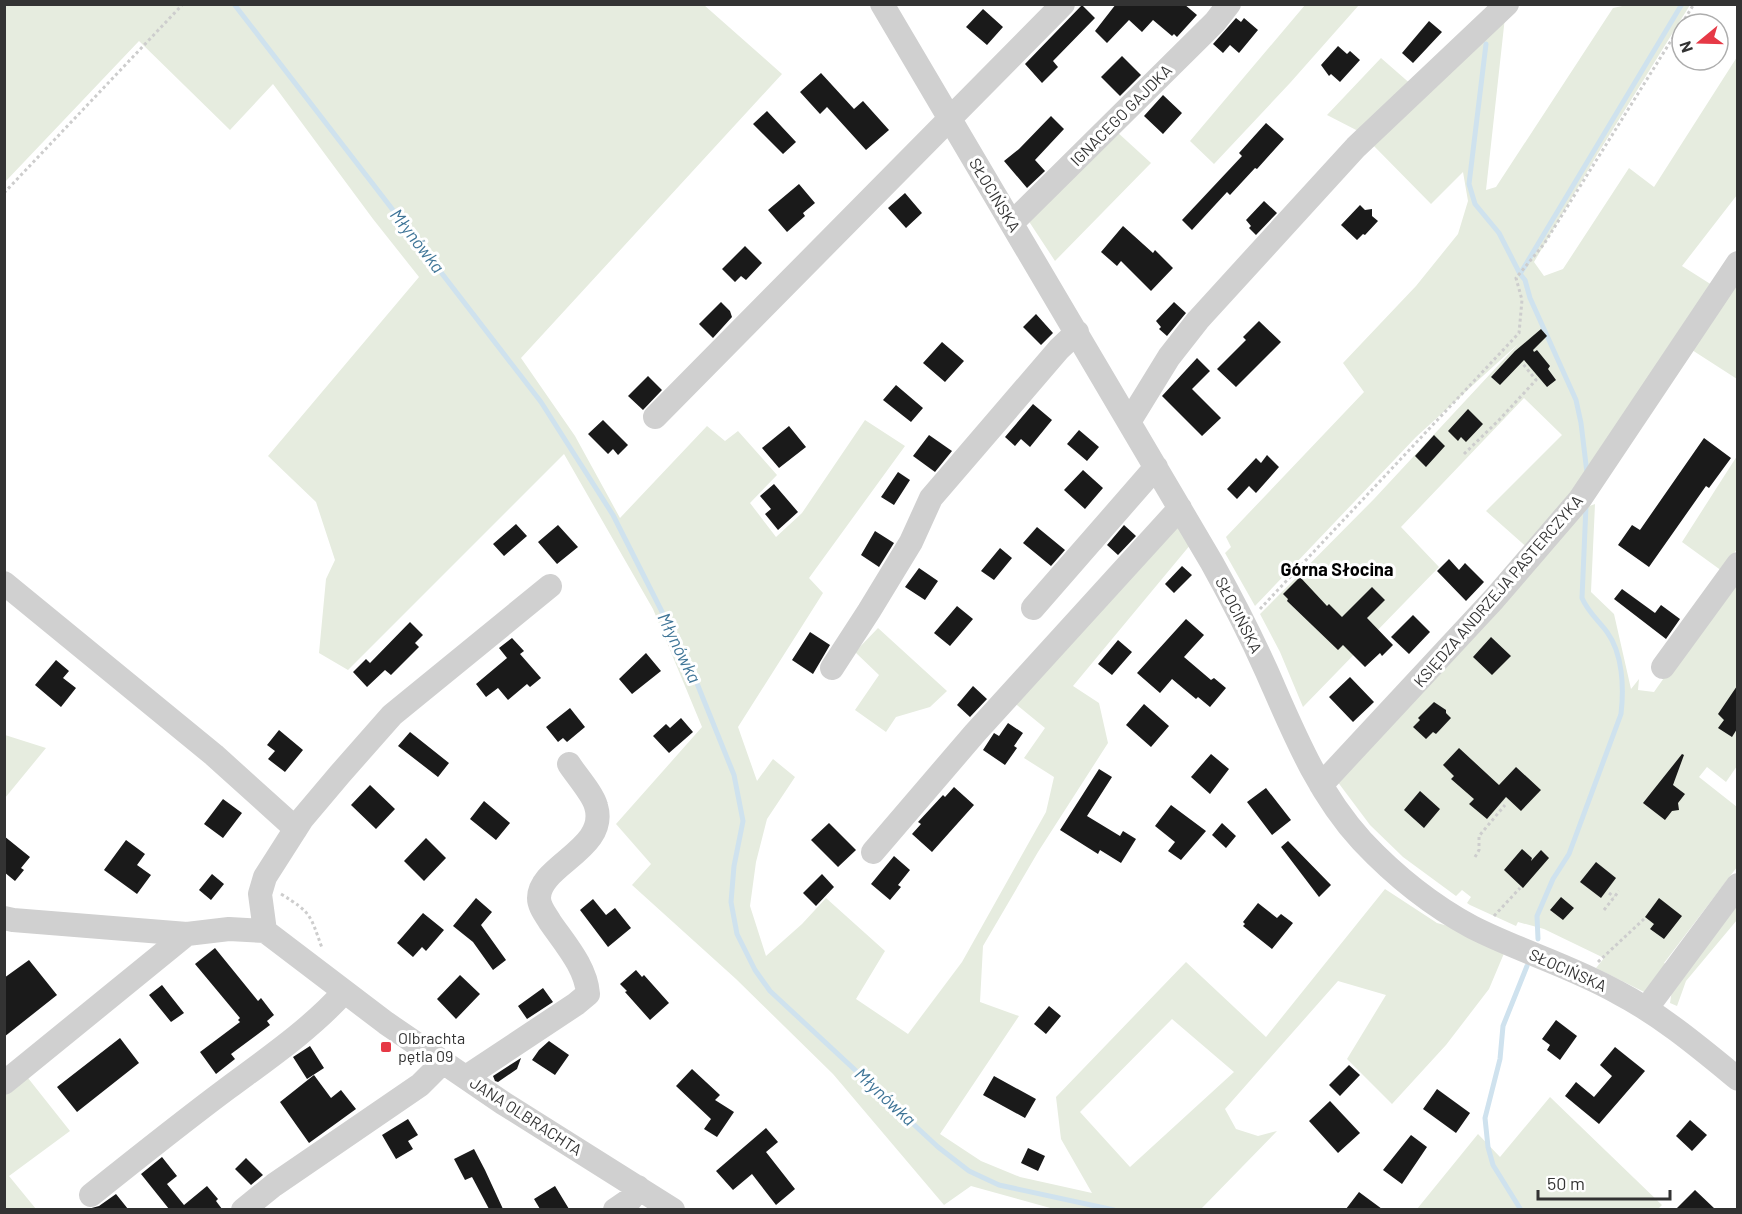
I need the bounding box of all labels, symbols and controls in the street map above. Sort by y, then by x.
north arrow [1670,12,1730,72]
text: N [1675,39,1696,55]
street label: IGNACEGO GAJDKA [1066,60,1175,169]
street label: SŁOCIŃSKA [966,154,1025,235]
water label: Młynówka [386,204,450,277]
street label: KSIĘDZA ANDRZEJA PASTERCZYKA [1409,491,1586,691]
district label: Górna Słocina [1281,558,1393,580]
street label: SŁOCIŃSKA [1212,574,1267,656]
water label: Młynówka [653,609,706,686]
street label: SŁOCIŃSKA [1527,944,1610,995]
place label: Olbrachta pętla 09 [398,1028,465,1065]
marker: Olbrachta pętla 09 [379,1040,393,1054]
water label: Młynówka [851,1063,921,1130]
street label: JANA OLBRACHTA [467,1072,586,1159]
scale bar [1538,1163,1670,1201]
text: 50 m [1547,1172,1585,1194]

